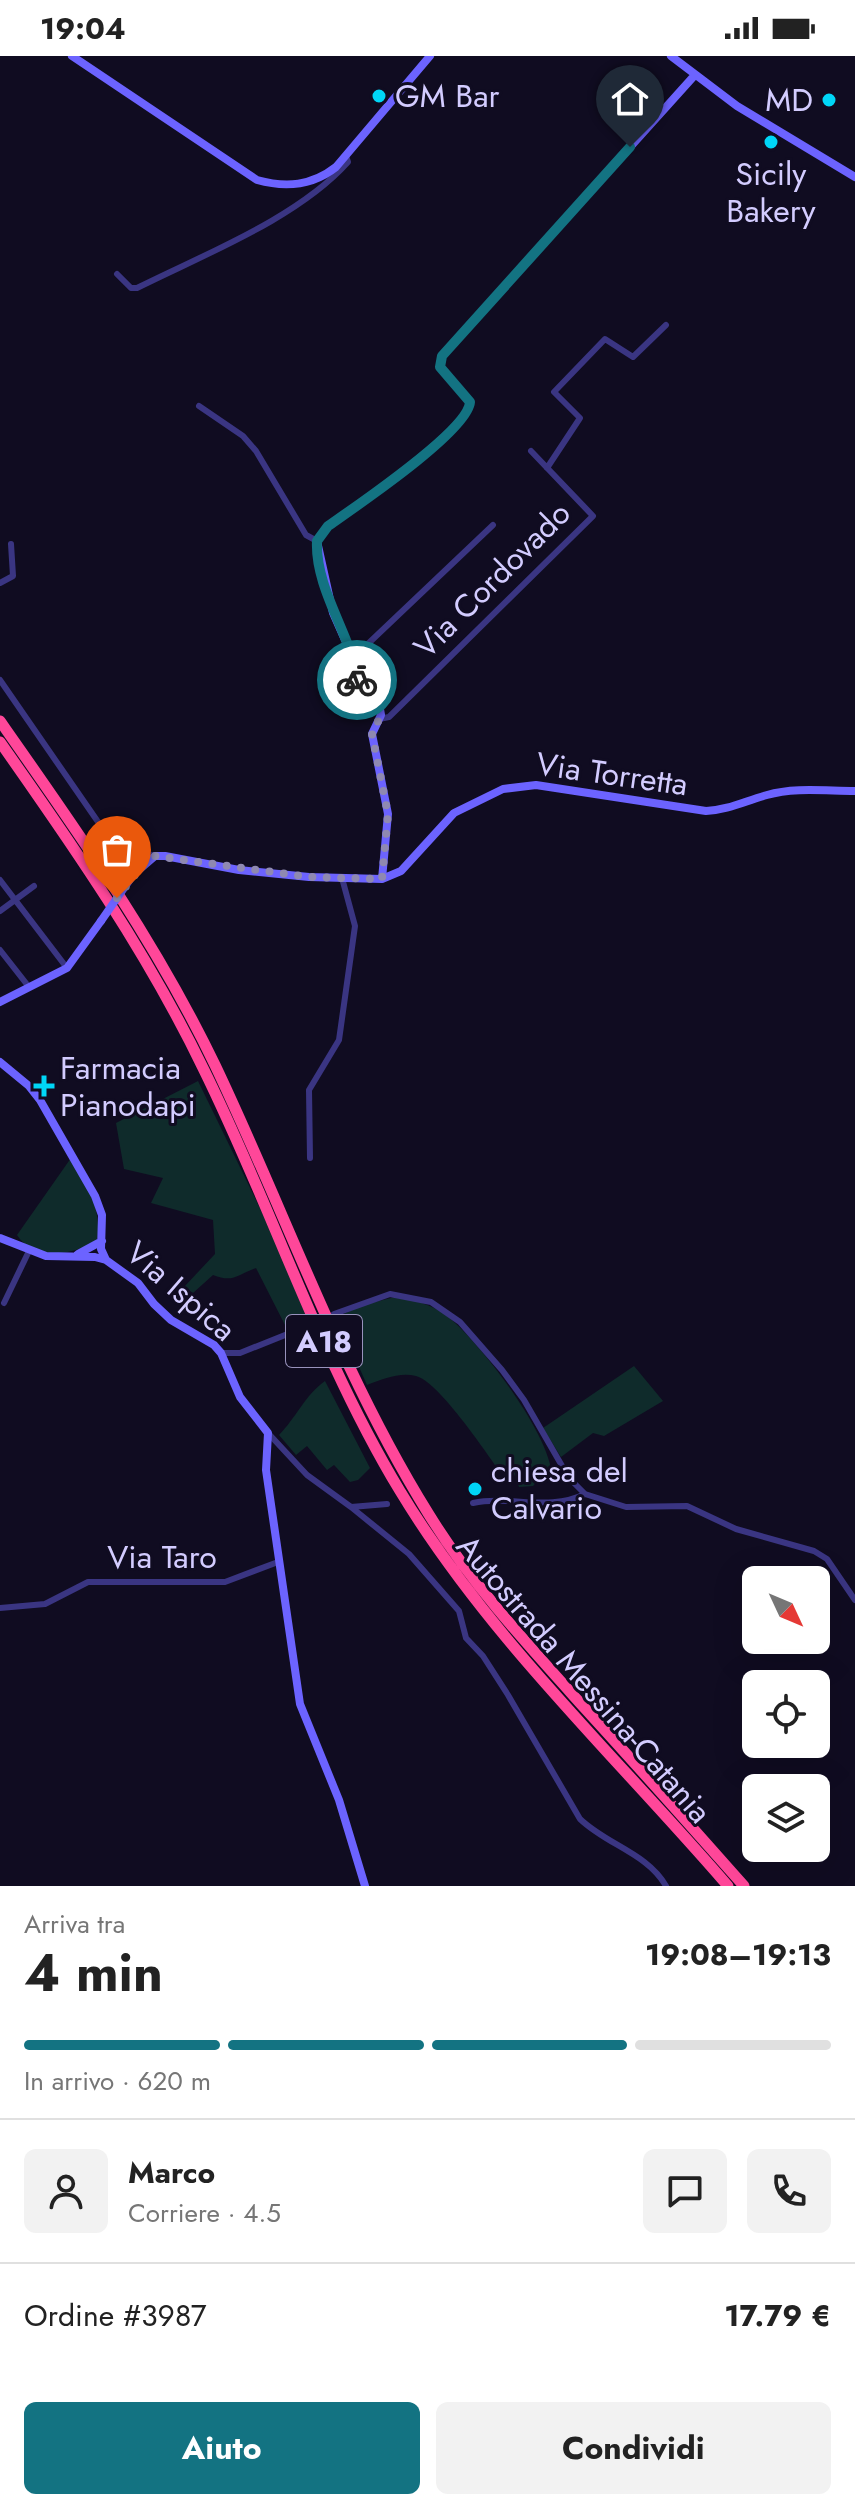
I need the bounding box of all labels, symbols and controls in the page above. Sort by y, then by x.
text: 19:04 [40,7,126,50]
pin [596,65,664,147]
place label: GM Bar [395,73,500,119]
icon: home [608,77,652,121]
place label: MD [765,77,813,123]
marker: GM Bar [370,87,388,105]
marker: MD [820,91,838,109]
marker: Sicily Bakery [762,133,780,151]
place label: Sicily Bakery [726,151,817,234]
street label: Via Cordovado [403,491,581,669]
courier [317,640,397,720]
icon: bike [335,658,379,702]
street label: Via Torretta [533,741,691,807]
pin [83,816,151,898]
icon: bag [95,828,139,872]
place label: Farmacia Pianodapi [60,1045,196,1128]
marker: Farmacia Pianodapi [35,1077,53,1095]
street label: Via Ispica [116,1230,246,1352]
road number: A18 [286,1315,362,1367]
place label: chiesa del Calvario [491,1448,628,1531]
marker: chiesa del Calvario [466,1480,484,1498]
street label: Autostrada Messina-Catania [446,1525,722,1833]
street label: Via Taro [107,1534,217,1580]
north arrow [742,1566,830,1654]
map controls [742,1566,830,1862]
button: locate [742,1670,830,1758]
button: layers [742,1774,830,1862]
text: Arriva tra [24,1905,125,1943]
text: 19:08–19:13 [645,1933,831,1976]
text: 4 min [24,1935,163,2011]
text: In arrivo · 620 m [24,2062,211,2100]
button: person [24,2149,108,2233]
button: chat [643,2149,727,2233]
button: phone [747,2149,831,2233]
text: Marco [128,2151,215,2194]
text: Corriere · 4.5 [128,2194,281,2232]
text: Ordine #3987 [24,2294,207,2337]
text: 17.79 € [724,2294,831,2337]
button: Aiuto [24,2402,420,2494]
button: Condividi [436,2402,831,2494]

